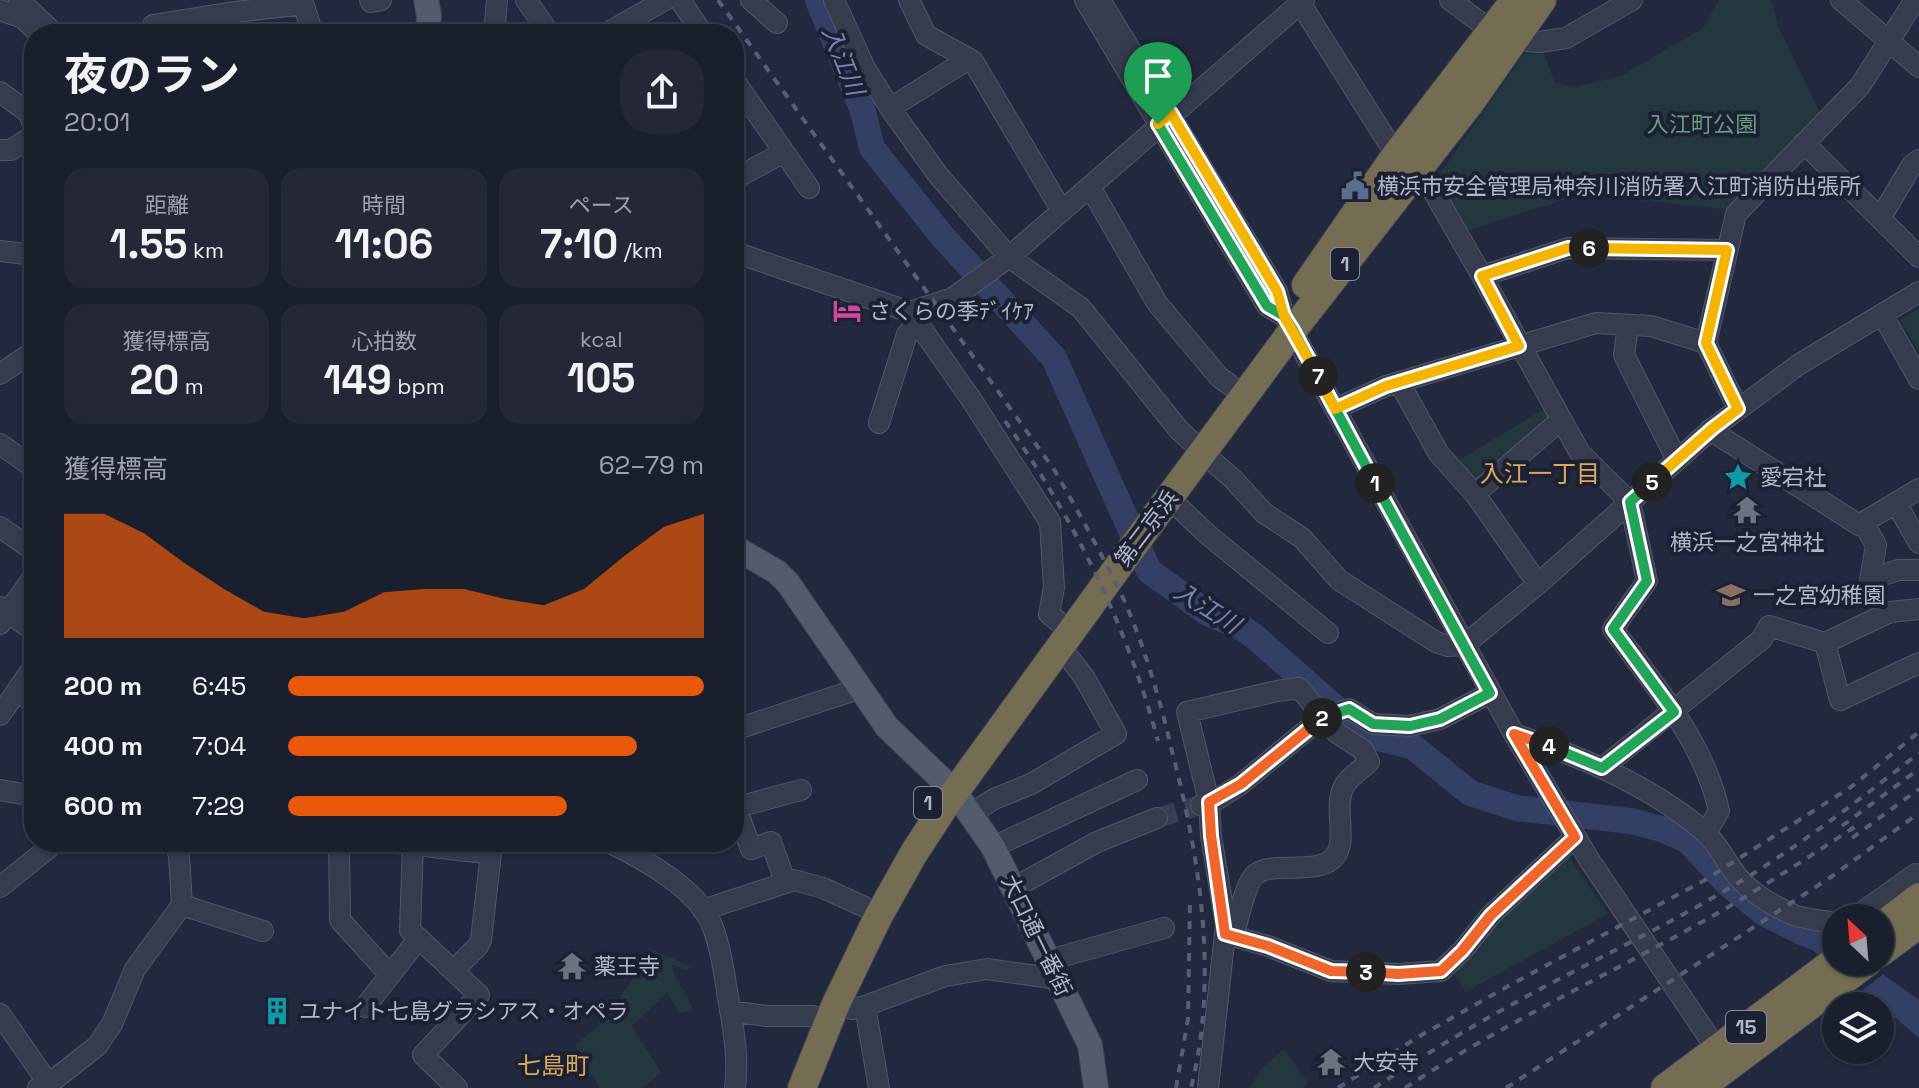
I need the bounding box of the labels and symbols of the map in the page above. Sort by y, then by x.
water label: 入江川 [816,22,872,103]
pin [1124,42,1192,124]
park label: 入江町公園 [1647,110,1757,138]
public building icon: 横浜市安全管理局神奈川消防署入江町消防出張所 [1340,171,1370,201]
place label: 横浜市安全管理局神奈川消防署入江町消防出張所 [1377,172,1861,200]
pin: 6 [1569,228,1609,268]
road number: 1 [1331,248,1359,280]
hotel icon: さくらの季ﾃﾞｲｹｱ [832,296,862,326]
place label: さくらの季ﾃﾞｲｹｱ [869,297,1034,325]
pin: 7 [1298,356,1338,396]
district label: 入江一丁目 [1480,458,1600,489]
pin: 5 [1632,462,1672,502]
place icon: 愛宕社 [1723,462,1753,492]
pin: 1 [1355,463,1395,503]
place label: 愛宕社 [1760,463,1826,491]
street label: 第二京浜 [1108,484,1184,572]
temple icon: 横浜一之宮神社 [1732,495,1762,525]
place label: 横浜一之宮神社 [1670,528,1824,556]
water label: 入江川 [1169,575,1249,641]
school or university icon: 一之宮幼稚園 [1716,580,1746,610]
place label: 一之宮幼稚園 [1753,581,1885,609]
pin: 2 [1302,698,1342,738]
pin: 4 [1529,726,1569,766]
road number: 1 [914,787,942,819]
street label: 大口通一番街 [995,870,1079,1000]
north arrow [1822,904,1894,976]
temple icon: 薬王寺 [557,951,587,981]
place label: 薬王寺 [594,952,660,980]
pin: 3 [1346,952,1386,992]
building icon: ユナイト七島グラシアス・オペラ [262,996,292,1026]
place label: ユナイト七島グラシアス・オペラ [299,997,629,1025]
road number: 15 [1726,1011,1766,1043]
temple icon: 大安寺 [1316,1047,1346,1077]
place label: 大安寺 [1353,1048,1419,1076]
district label: 七島町 [517,1050,589,1081]

